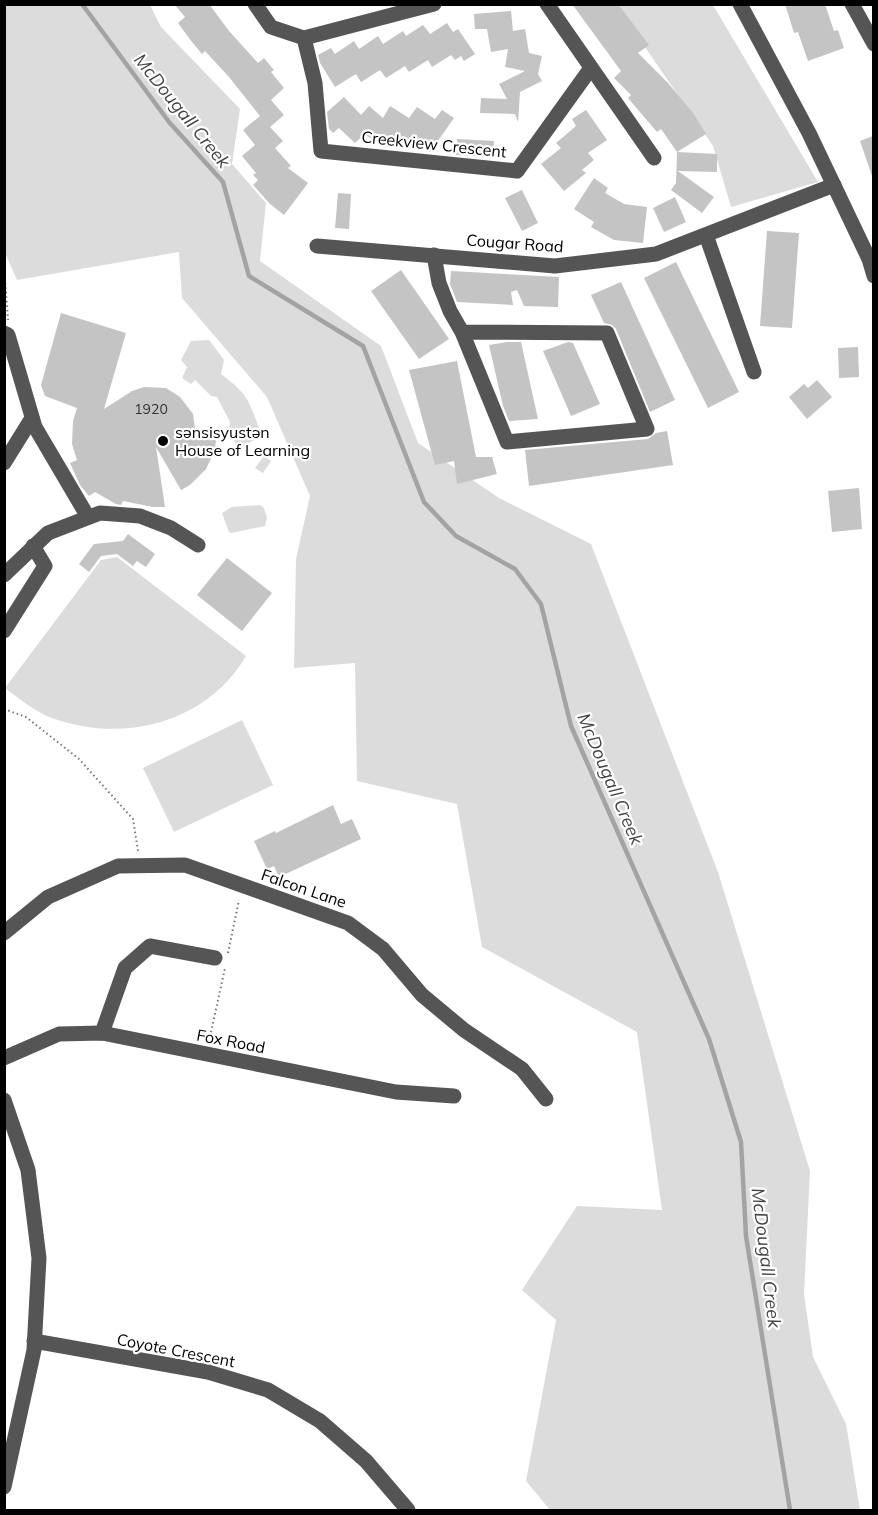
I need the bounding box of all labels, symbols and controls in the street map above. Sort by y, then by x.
water label: McDougall Creek [129,49,236,173]
street label: Creekview Crescent [360,126,508,162]
street label: Cougar Road [466,230,564,256]
house number: 1920 [134,400,168,418]
place label: sənsisyustən House of Learning [175,422,310,460]
marker: sənsisyustən House of Learning [156,434,170,448]
water label: McDougall Creek [572,709,649,849]
street label: Falcon Lane [259,864,349,912]
street label: Fox Road [195,1025,267,1057]
water label: McDougall Creek [746,1187,787,1330]
street label: Coyote Crescent [115,1329,237,1371]

